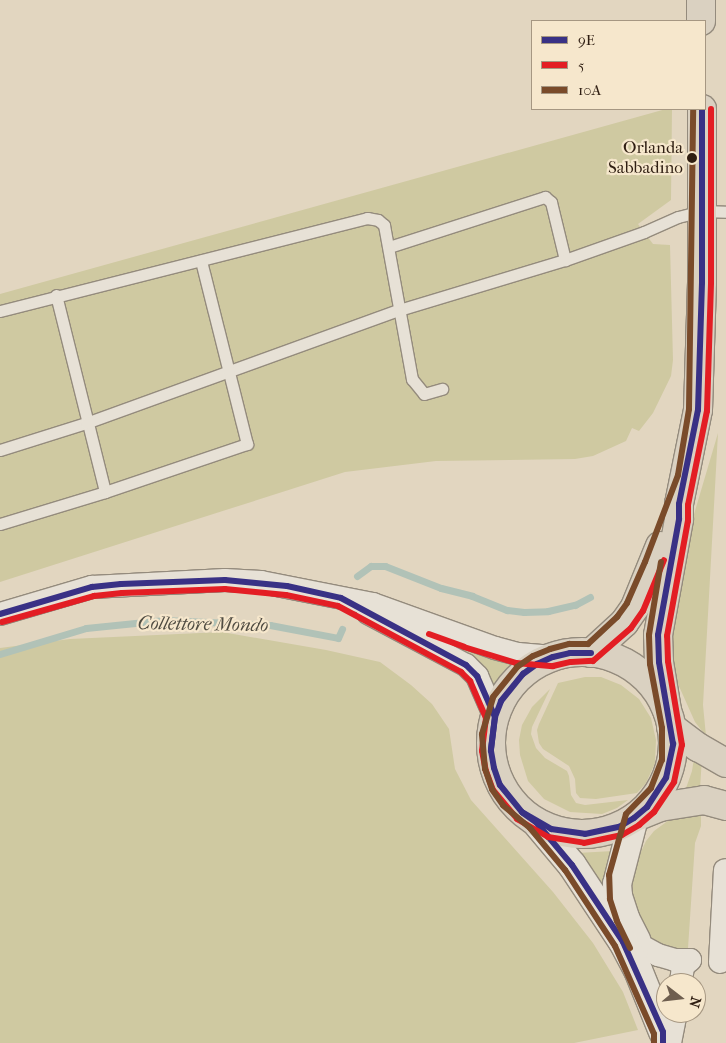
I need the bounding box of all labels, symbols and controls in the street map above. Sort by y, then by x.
legend [531,20,706,110]
text: 9E [578,31,595,49]
text: 5 [578,56,584,74]
text: 10A [578,81,601,99]
place label: Orlanda Sabbadino [608,138,683,178]
marker: Orlanda Sabbadino [687,153,697,163]
water label: Collettore Mondo [138,612,268,638]
north arrow [656,973,706,1023]
text: N [685,995,705,1009]

